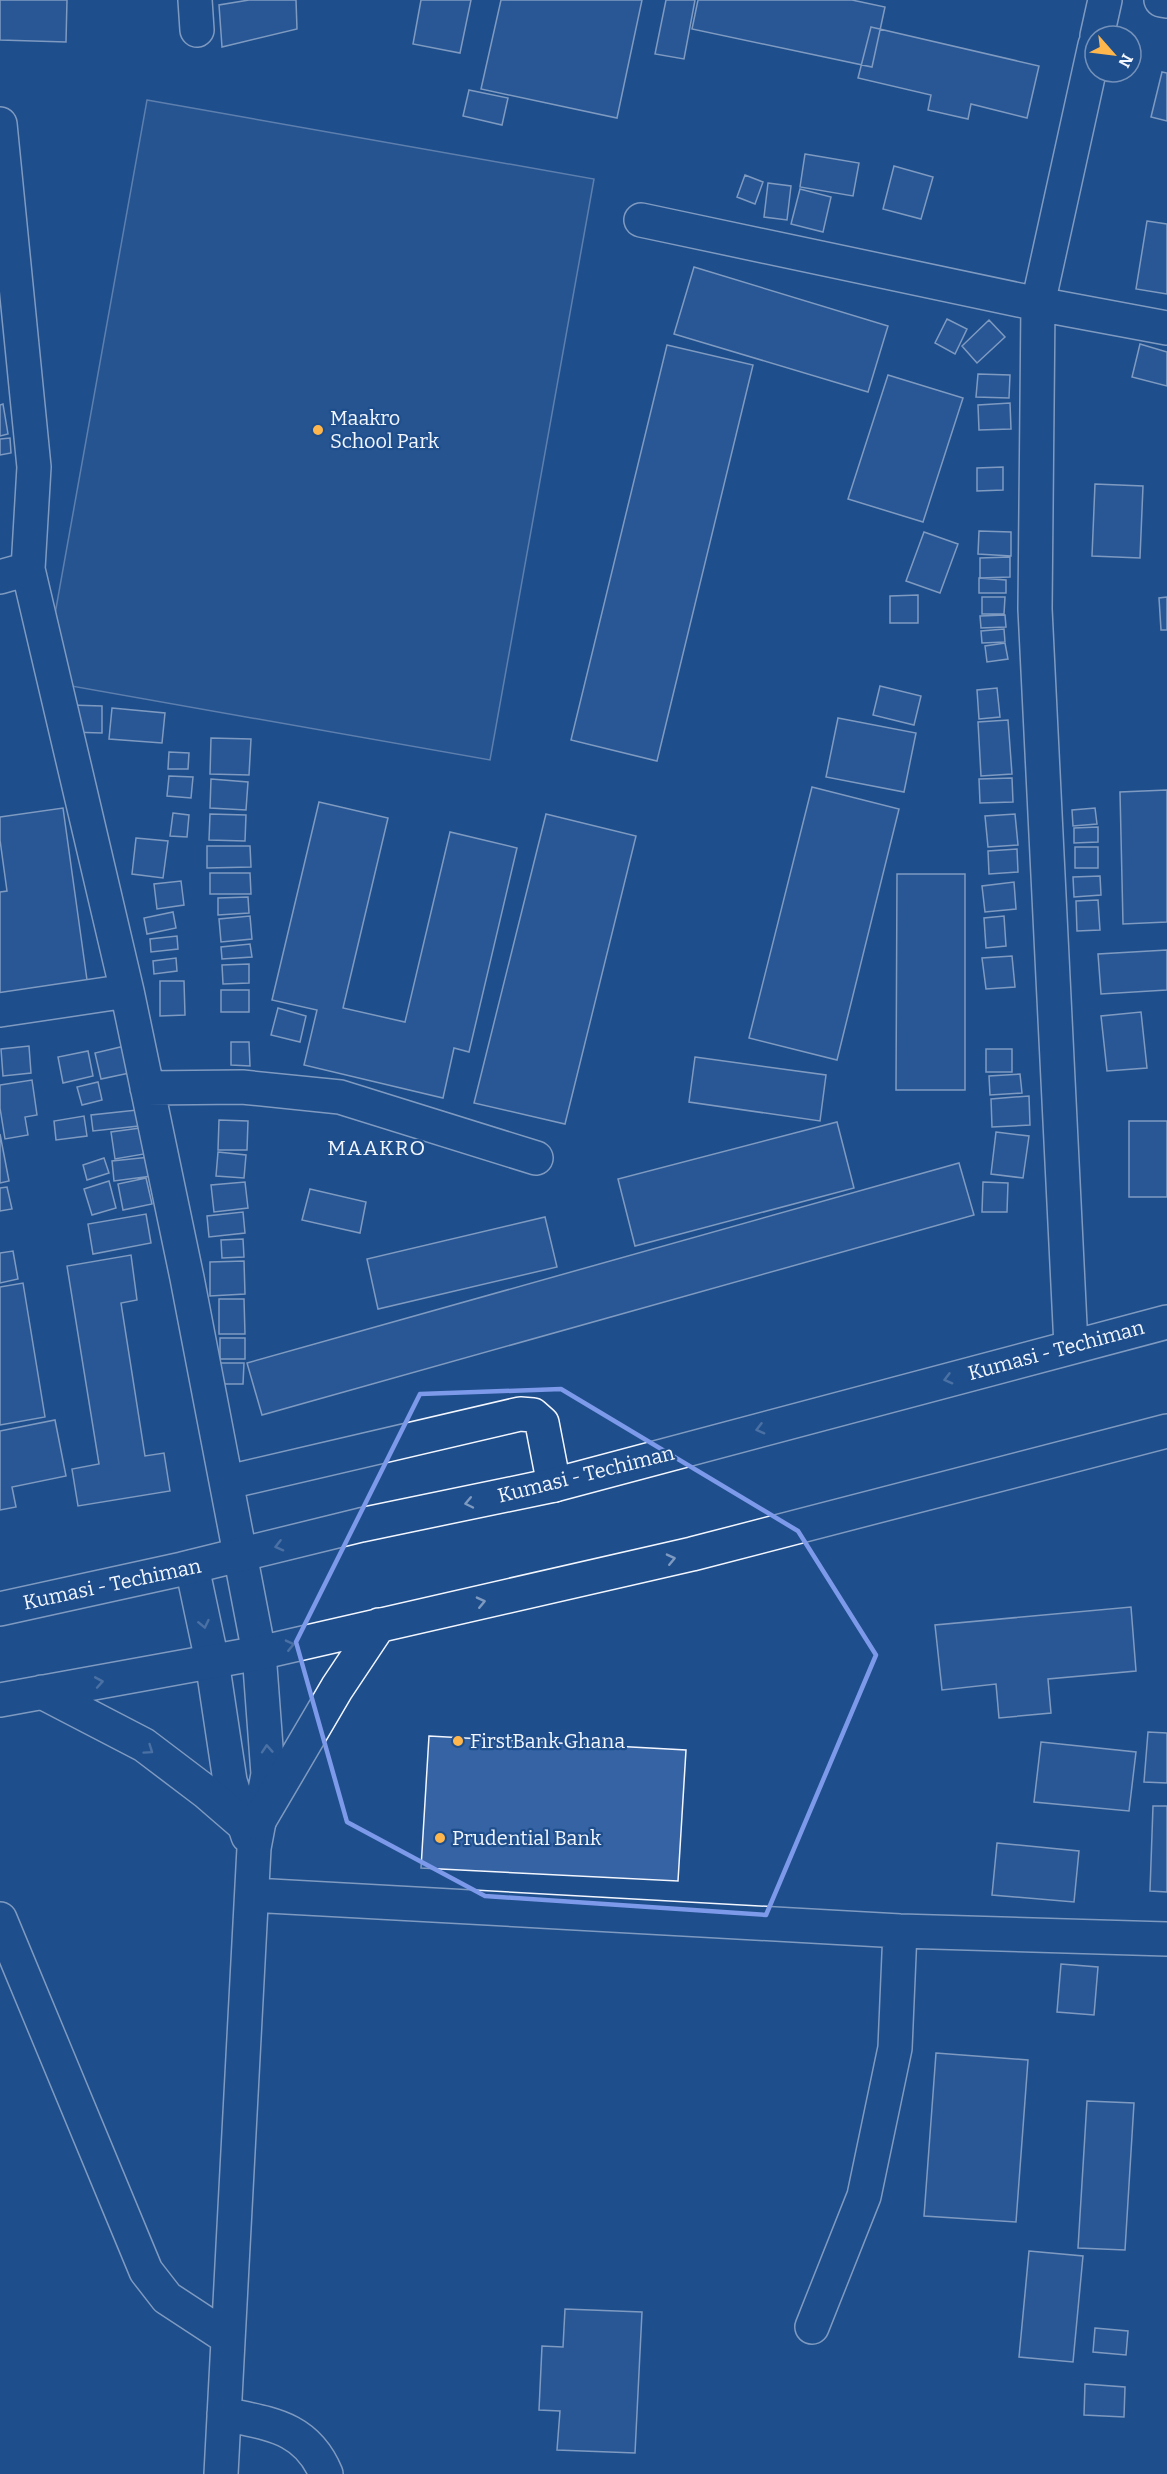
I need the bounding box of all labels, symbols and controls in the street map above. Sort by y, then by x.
north arrow [1083,24,1143,84]
text: N [1115,51,1137,71]
place label: Maakro School Park [330,406,440,453]
marker: Maakro School Park [311,423,325,437]
district label: MAAKRO [327,1135,427,1161]
street label: Kumasi - Techiman [965,1315,1147,1385]
one-way arrow [943,1371,953,1384]
one-way arrow [755,1422,765,1435]
street label: Kumasi - Techiman [495,1440,677,1508]
one-way arrow [464,1496,474,1509]
one-way arrow [274,1538,284,1551]
street label: Kumasi - Techiman [21,1553,203,1615]
one-way arrow [666,1553,676,1566]
one-way arrow [475,1596,485,1609]
one-way arrow [197,1619,210,1629]
one-way arrow [285,1640,295,1653]
one-way arrow [94,1676,104,1689]
place label: FirstBank Ghana [470,1729,625,1753]
marker: FirstBank Ghana [451,1734,465,1748]
one-way arrow [142,1743,153,1754]
one-way arrow [260,1745,273,1754]
place label: Prudential Bank [452,1826,602,1850]
marker: Prudential Bank [433,1831,447,1845]

